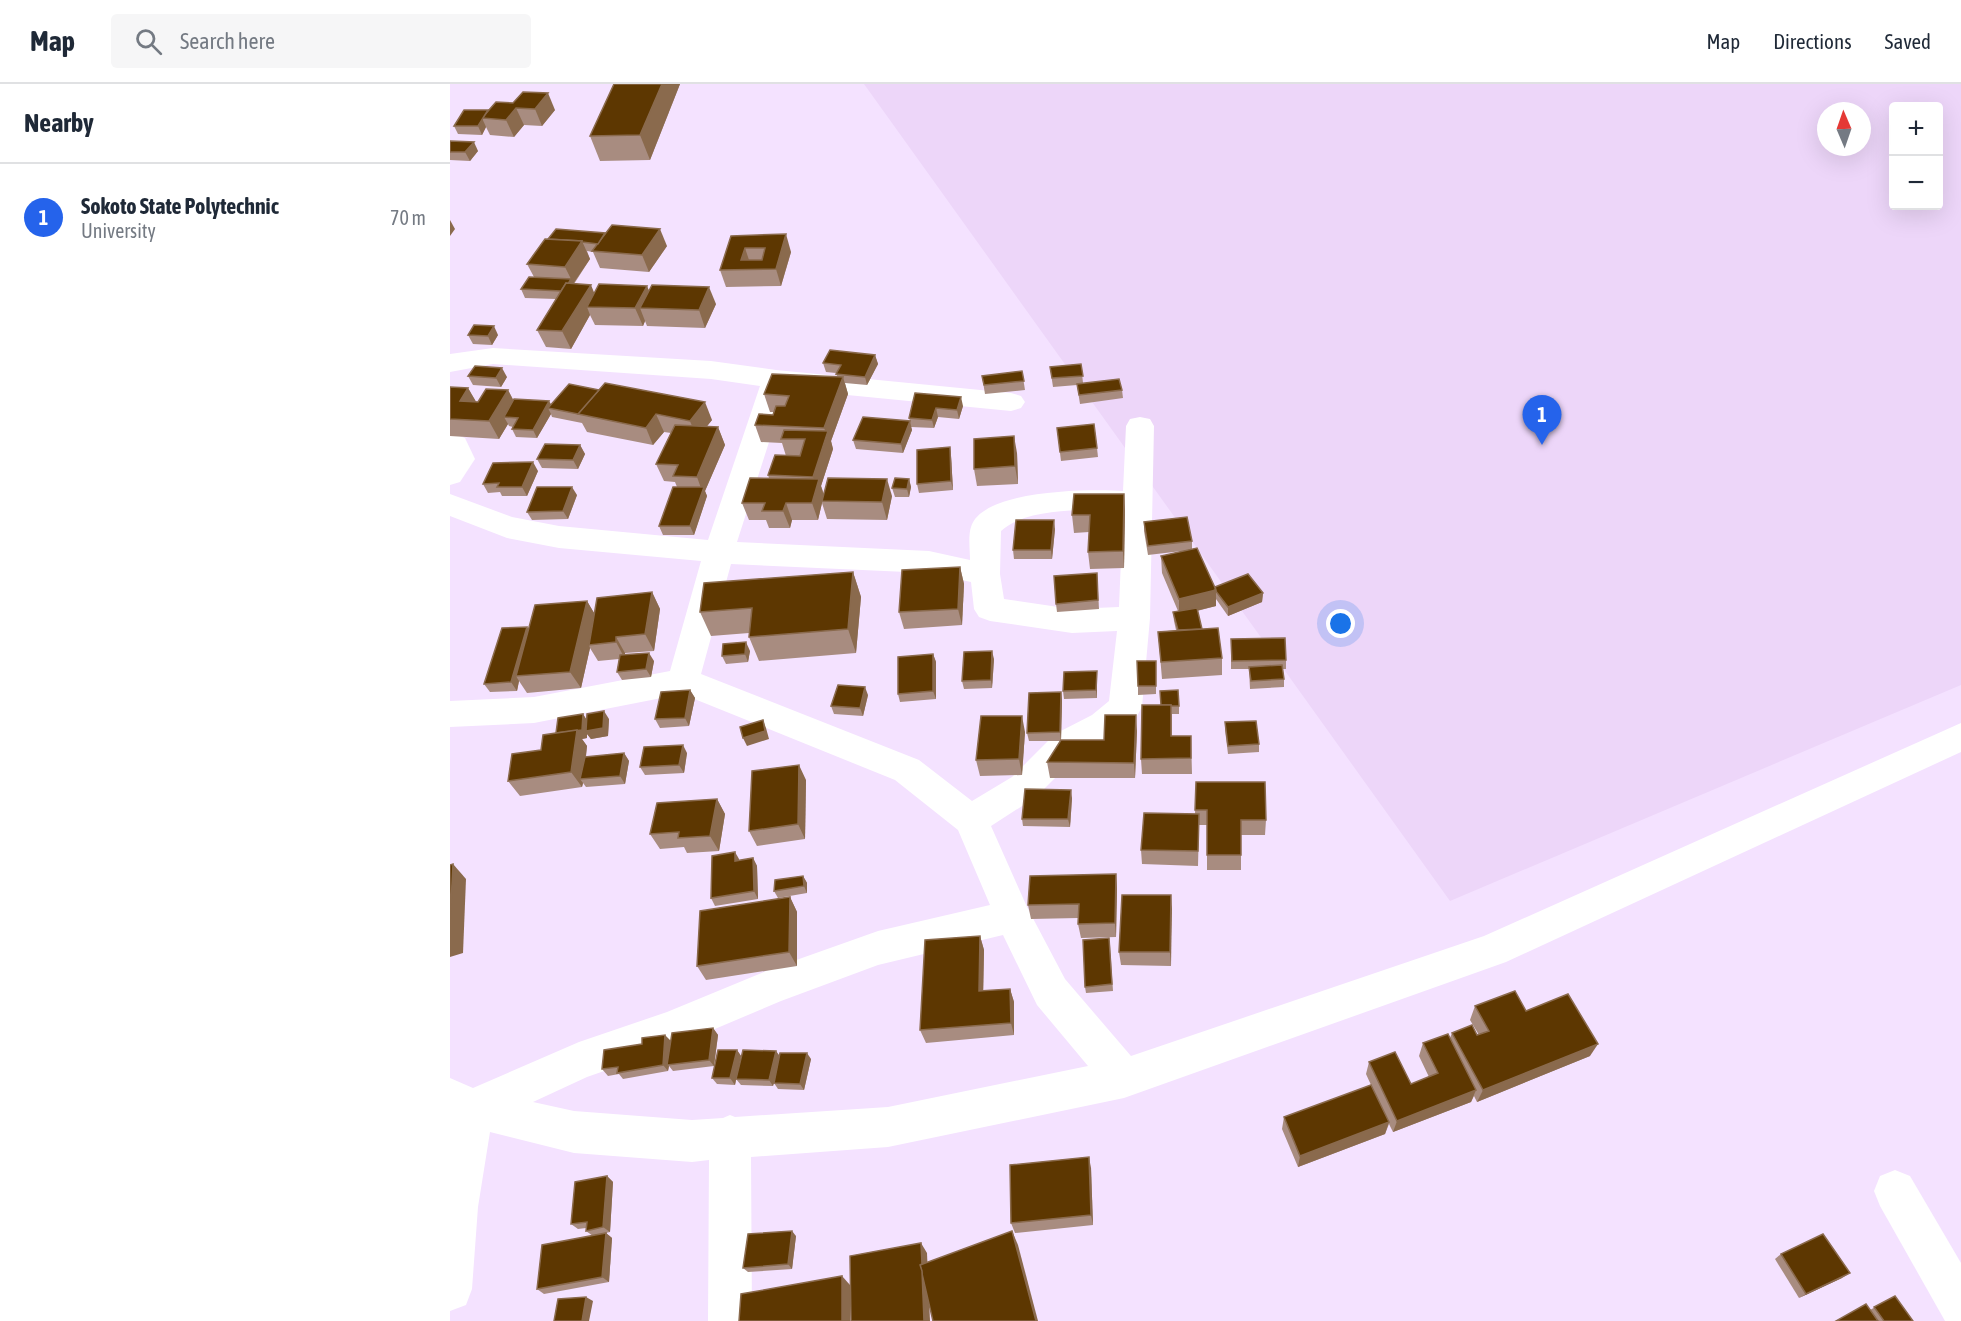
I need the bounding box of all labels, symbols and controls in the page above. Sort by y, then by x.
search box [111,14,531,68]
text: Map [30,25,75,57]
icon: search [132,25,165,58]
text: Search here [180,28,275,54]
text: Map [1706,29,1740,53]
text: Directions [1773,29,1852,53]
text: Saved [1885,29,1931,53]
north arrow [1817,102,1871,156]
map controls [1889,102,1943,210]
button: + [1889,102,1943,156]
text: Nearby [24,108,94,138]
button: − [1889,156,1943,210]
text: Sokoto State Polytechnic [81,193,279,219]
text: 1 [39,206,48,229]
text: 70 m [390,206,426,229]
text: University [81,219,156,242]
pin: 1 [1522,396,1562,445]
your location [1326,609,1355,638]

